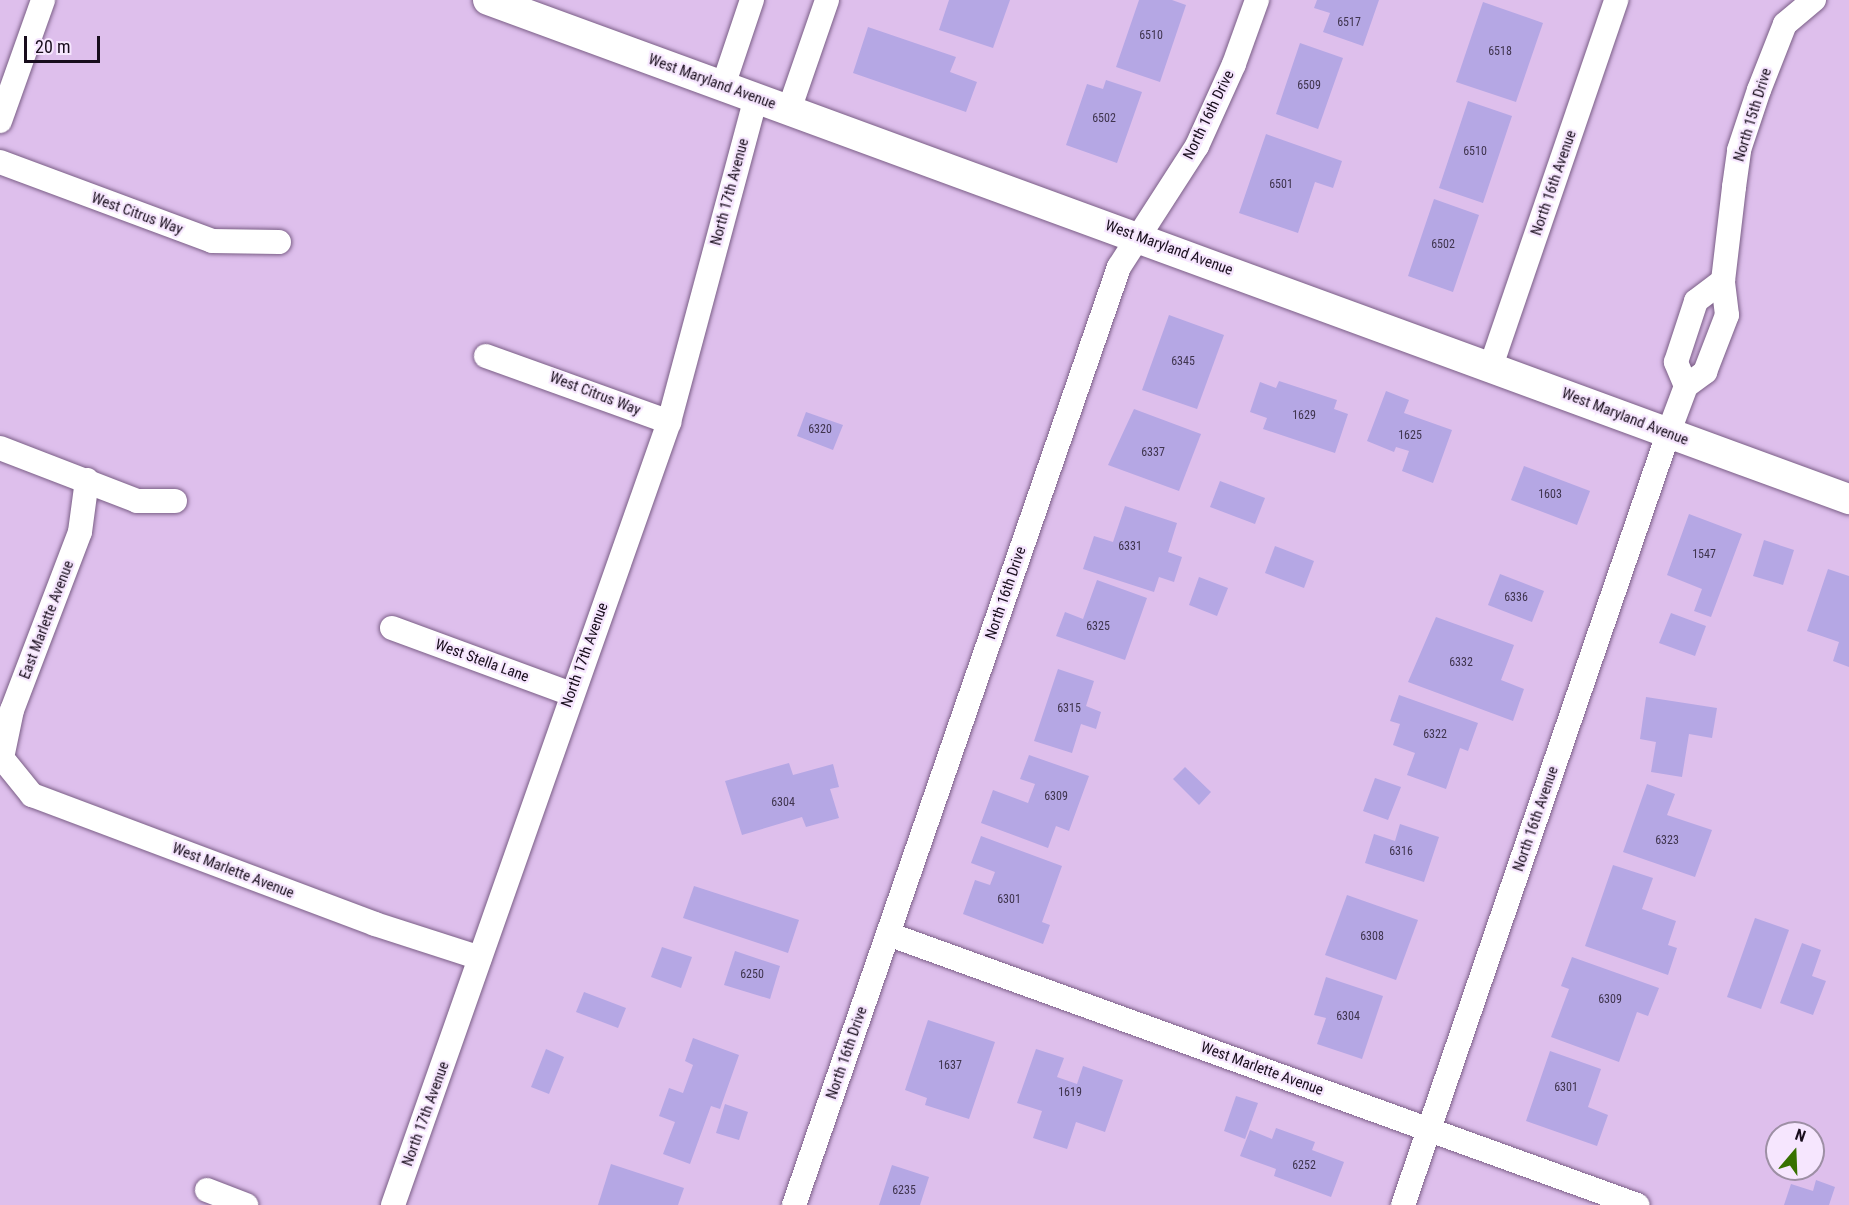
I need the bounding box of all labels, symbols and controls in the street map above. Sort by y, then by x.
house number: 6517 [1337,16,1361,30]
scale bar [27,24,104,62]
house number: 6510 [1139,29,1163,43]
text: 20 m [35,36,70,57]
house number: 6518 [1488,45,1512,59]
street label: West Maryland Avenue [646,51,778,113]
street label: North 15th Drive [1730,66,1776,164]
street label: North 16th Drive [1180,68,1238,162]
house number: 6509 [1297,79,1321,93]
house number: 6502 [1092,112,1116,126]
street label: North 16th Avenue [1528,128,1580,238]
street label: North 17th Avenue [707,137,753,247]
house number: 6510 [1463,145,1487,159]
house number: 6501 [1269,178,1293,192]
street label: West Citrus Way [89,189,185,239]
street label: West Maryland Avenue [1103,217,1235,279]
house number: 6502 [1431,238,1455,252]
house number: 6345 [1171,355,1195,369]
street label: West Citrus Way [547,368,643,420]
street label: West Maryland Avenue [1559,385,1691,449]
house number: 1629 [1292,409,1316,423]
house number: 6320 [808,423,832,437]
house number: 1625 [1398,429,1422,443]
house number: 6337 [1141,446,1165,460]
house number: 1603 [1538,488,1562,502]
house number: 6331 [1118,540,1142,554]
street label: North 16th Drive [982,544,1030,642]
house number: 1547 [1692,548,1716,562]
street label: East Marlette Avenue [16,558,78,682]
house number: 6336 [1504,591,1528,605]
street label: North 17th Avenue [558,600,612,710]
house number: 6325 [1086,620,1110,634]
street label: West Stella Lane [433,636,531,686]
house number: 6332 [1449,656,1473,670]
house number: 6315 [1057,702,1081,716]
house number: 6322 [1423,728,1447,742]
street label: North 16th Avenue [1510,764,1562,874]
house number: 6309 [1044,790,1068,804]
house number: 6304 [771,796,795,810]
house number: 6323 [1655,834,1679,848]
street label: West Marlette Avenue [170,839,296,903]
house number: 6316 [1389,845,1413,859]
house number: 6301 [997,893,1021,907]
house number: 6308 [1360,930,1384,944]
house number: 6250 [740,968,764,982]
house number: 6309 [1598,993,1622,1007]
street label: North 16th Drive [823,1004,871,1102]
house number: 6304 [1336,1010,1360,1024]
street label: West Marlette Avenue [1198,1038,1326,1100]
street label: North 17th Avenue [399,1059,453,1169]
house number: 1637 [938,1059,962,1073]
house number: 6301 [1554,1081,1578,1095]
house number: 1619 [1058,1086,1082,1100]
north arrow [1765,1121,1825,1181]
text: N [1793,1125,1808,1146]
house number: 6252 [1292,1159,1316,1173]
house number: 6235 [892,1184,916,1198]

